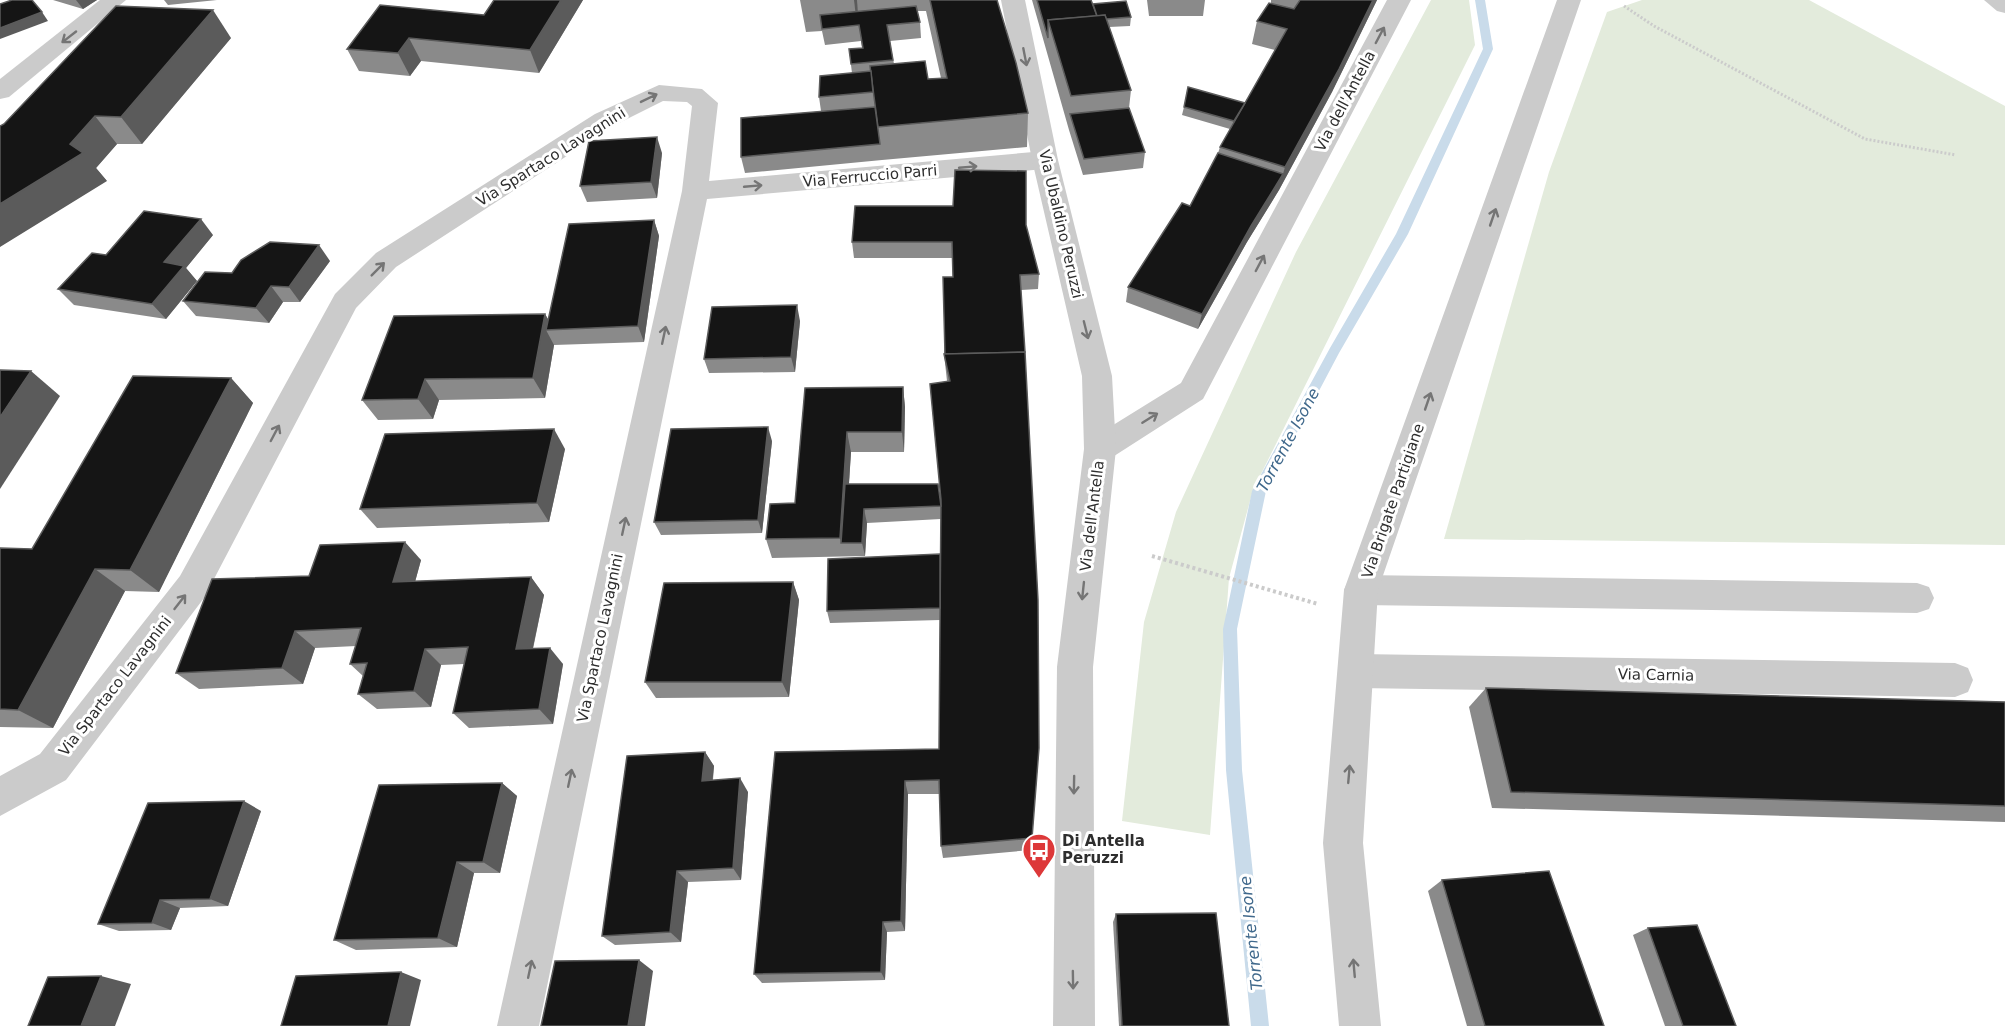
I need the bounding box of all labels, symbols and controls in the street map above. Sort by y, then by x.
one-way arrow [1374,27,1386,44]
one-way arrow [61,30,77,43]
one-way arrow [1020,47,1031,67]
street label: Via dell'Antella [1311,47,1379,155]
one-way arrow [640,92,658,104]
street label: Via Spartaco Lavagnini [473,104,629,210]
street label: Via Ubaldino Peruzzi [1035,148,1087,300]
street label: Via Ferruccio Parri [802,161,938,191]
one-way arrow [958,161,978,172]
one-way arrow [743,180,763,191]
one-way arrow [1488,209,1499,227]
one-way arrow [1254,255,1266,272]
one-way arrow [370,261,385,276]
one-way arrow [1080,320,1092,339]
one-way arrow [659,326,671,345]
water label: Torrente Isone [1253,385,1323,495]
one-way arrow [1423,392,1434,411]
one-way arrow [1141,412,1157,424]
street label: Via Brigate Partigiane [1358,421,1428,581]
one-way arrow [270,424,281,442]
street label: Via dell'Antella [1076,459,1108,573]
one-way arrow [619,516,630,536]
street label: Via Spartaco Lavagnini [573,552,627,724]
one-way arrow [1077,580,1088,600]
one-way arrow [173,595,186,611]
street label: Via Spartaco Lavagnini [55,613,175,759]
street label: Via Carnia [1618,665,1694,685]
one-way arrow [1343,764,1354,784]
one-way arrow [565,769,577,788]
one-way arrow [1068,775,1080,795]
bus stop icon: Di Antella Peruzzi [1021,832,1057,879]
place label: Di Antella Peruzzi [1062,832,1145,867]
water label: Torrente Isone [1236,875,1266,991]
one-way arrow [1348,958,1359,978]
one-way arrow [525,960,536,979]
one-way arrow [1068,970,1079,990]

